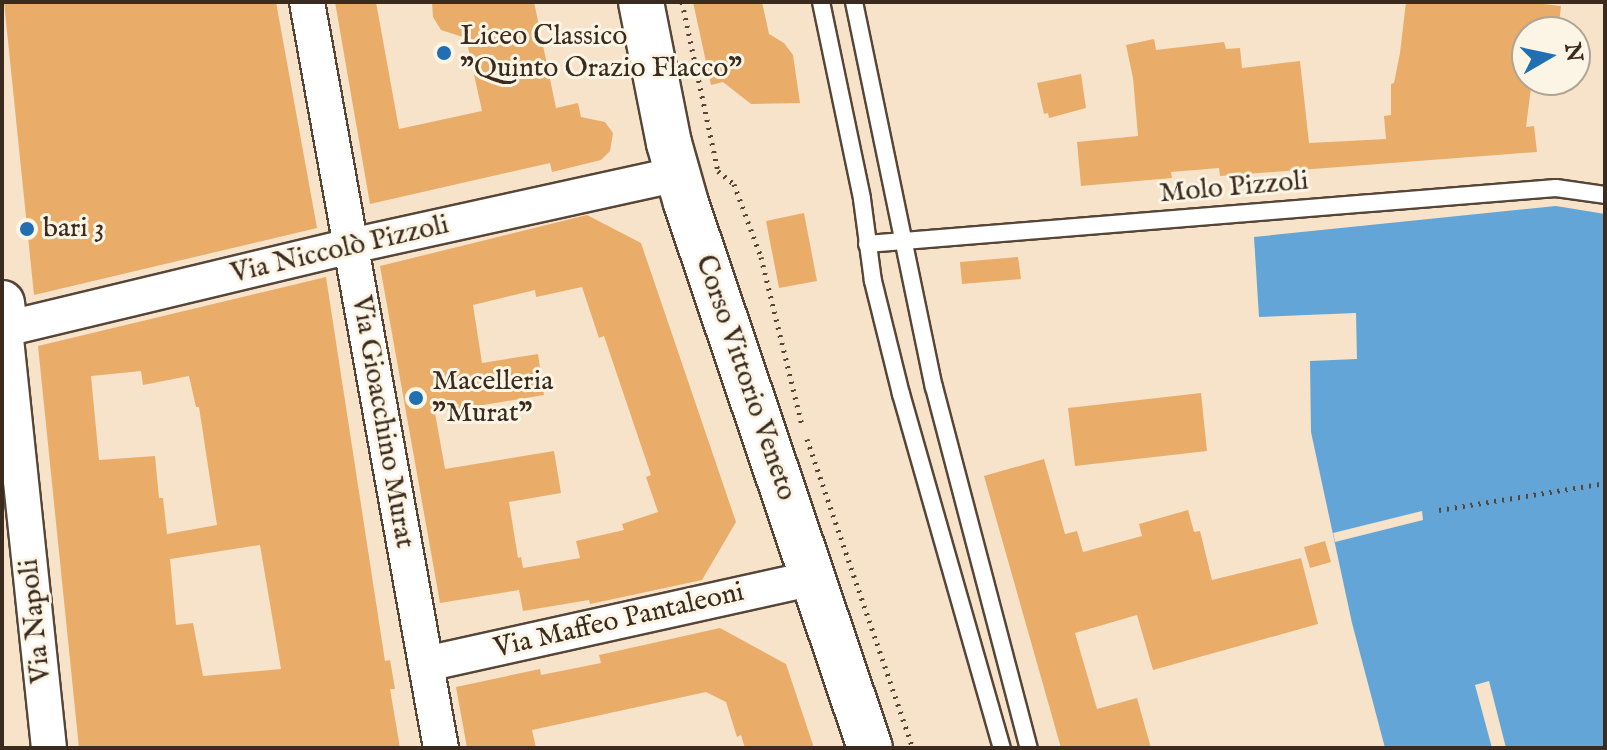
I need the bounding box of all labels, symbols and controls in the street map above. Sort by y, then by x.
north arrow [1511,16,1591,96]
place label: Liceo Classico "Quinto Orazio Flacco" [460,20,742,86]
text: N [1557,41,1588,64]
marker: Liceo Classico "Quinto Orazio Flacco" [435,44,453,62]
street label: Molo Pizzoli [1158,165,1310,211]
street label: Via Niccolò Pizzoli [228,209,452,291]
place label: bari 3 [43,212,104,246]
marker: bari 3 [18,220,36,238]
street label: Corso Vittorio Veneto [687,251,803,505]
street label: Via Gioacchino Murat [343,293,421,551]
place label: Macelleria "Murat" [432,365,553,431]
marker: Macelleria "Murat" [407,389,425,407]
street label: Via Napoli [13,557,59,685]
street label: Via Maffeo Pantaleoni [491,576,747,666]

